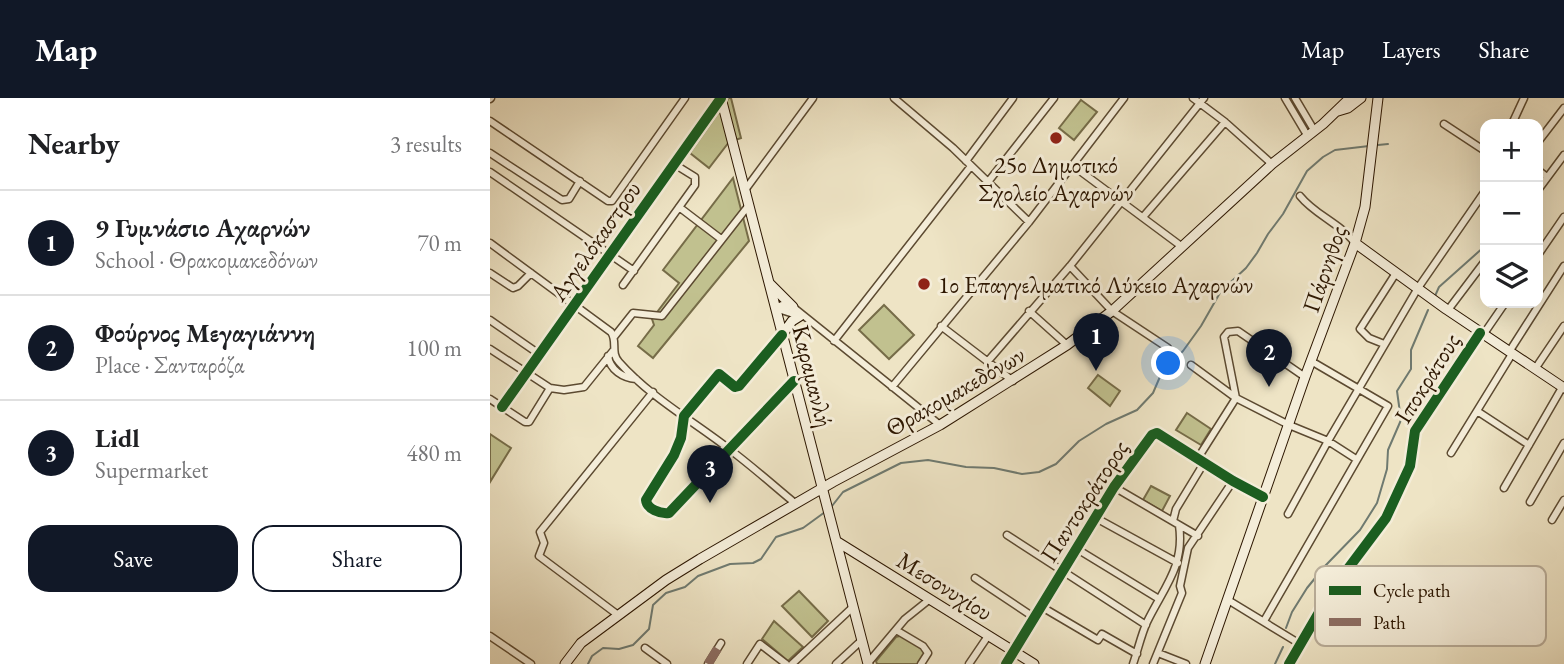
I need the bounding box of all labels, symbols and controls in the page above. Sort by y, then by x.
text: Map [35,28,97,71]
text: Map [1301,34,1344,65]
text: Layers [1382,34,1441,65]
text: Share [1479,34,1529,65]
map controls [1480,119,1543,308]
button: + [1480,119,1543,182]
text: Nearby [28,124,120,163]
text: 3 results [390,129,462,159]
marker: 25ο Δημοτικό Σχολείο Αχαρνών [1048,130,1064,146]
place label: 25ο Δημοτικό Σχολείο Αχαρνών [978,149,1134,208]
street label: Αγγελόκαστρου [542,175,648,308]
button: − [1480,182,1543,245]
text: 9 Γυμνάσιο Αχαρνών [95,211,310,245]
street label: Πάρνηθος [1295,221,1353,317]
text: 1 [45,228,57,258]
text: 70 m [417,228,462,258]
text: School · Θρακομακεδόνων [95,245,318,275]
button: layers [1480,245,1543,308]
place label: 1ο Επαγγελματικό Λύκειο Αχαρνών [938,269,1253,300]
marker: 1ο Επαγγελματικό Λύκειο Αχαρνών [916,276,932,292]
pin: 1 [1073,313,1119,371]
text: Φούρνος Μεγαγιάννη [95,316,315,350]
street label: Καραμανλή [785,322,841,430]
street label: Ιποκράτους [1387,327,1467,429]
pin: 2 [1246,329,1292,387]
text: 2 [45,333,57,363]
text: 100 m [406,333,462,363]
street label: Θρακομακεδόνων [880,339,1030,443]
your location [1151,346,1185,380]
text: Place · Σανταρόζα [95,350,244,380]
text: Lidl [95,421,140,455]
street label: Παντοκράτορος [1033,434,1135,568]
text: 3 [45,438,57,468]
text: 480 m [406,438,462,468]
pin: 3 [687,445,733,503]
text: Supermarket [95,455,208,485]
button: Save [28,525,238,592]
button: Share [252,525,462,592]
street label: Μεσονυχίου [891,544,999,628]
legend [1315,566,1546,646]
text: Cycle path [1373,578,1451,603]
text: Path [1373,610,1406,635]

